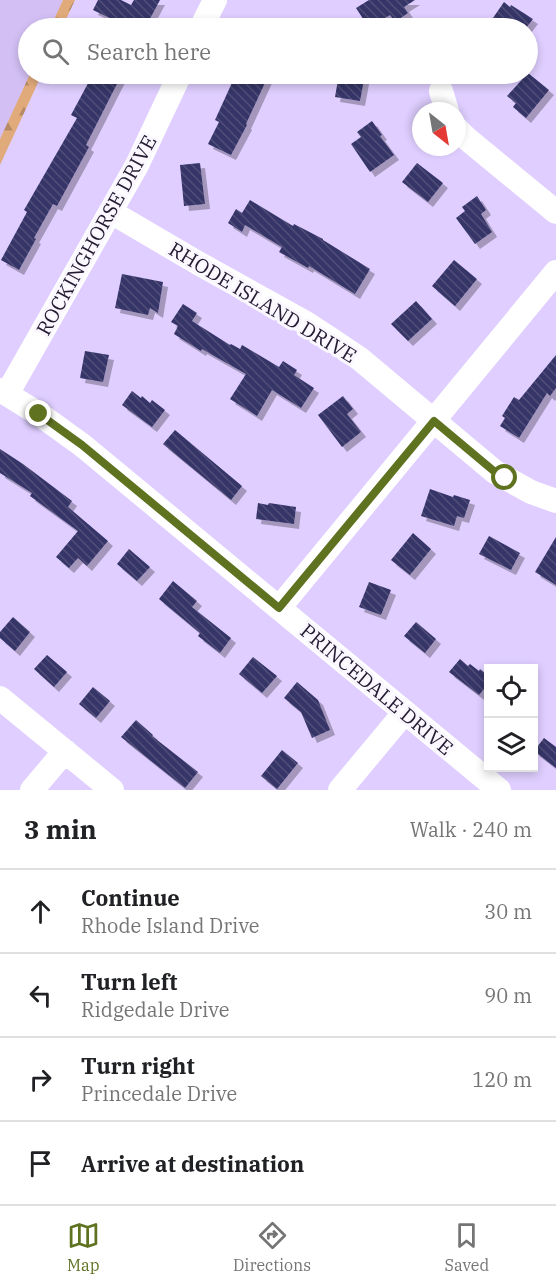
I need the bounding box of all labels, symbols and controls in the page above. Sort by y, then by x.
search box [18,18,538,84]
icon: search [39,35,72,68]
text: Search here [87,37,211,66]
north arrow [412,102,466,156]
street label: ROCKINGHORSE DRIVE [30,130,162,340]
street label: RHODE ISLAND DRIVE [164,235,362,369]
route end [25,400,51,426]
route start [491,464,517,490]
street label: PRINCEDALE DRIVE [295,617,459,761]
map controls [484,664,538,772]
button: locate [484,664,538,718]
button: layers [484,718,538,772]
text: 3 min [24,812,97,846]
text: Walk · 240 m [410,816,532,843]
text: Continue [81,883,180,912]
icon: ahead [24,895,57,928]
text: 30 m [484,898,532,925]
text: Rhode Island Drive [81,912,260,939]
text: Turn left [81,967,177,996]
icon: left [24,979,57,1012]
text: 90 m [484,982,532,1009]
text: Ridgedale Drive [81,996,230,1023]
text: Turn right [81,1051,195,1080]
icon: right [24,1063,57,1096]
text: 120 m [472,1066,532,1093]
text: Princedale Drive [81,1080,237,1107]
icon: arrive [24,1147,57,1180]
text: Arrive at destination [81,1149,304,1178]
tab: Map [67,1219,100,1275]
tab: Directions [233,1219,311,1275]
tab: Saved [444,1219,489,1275]

